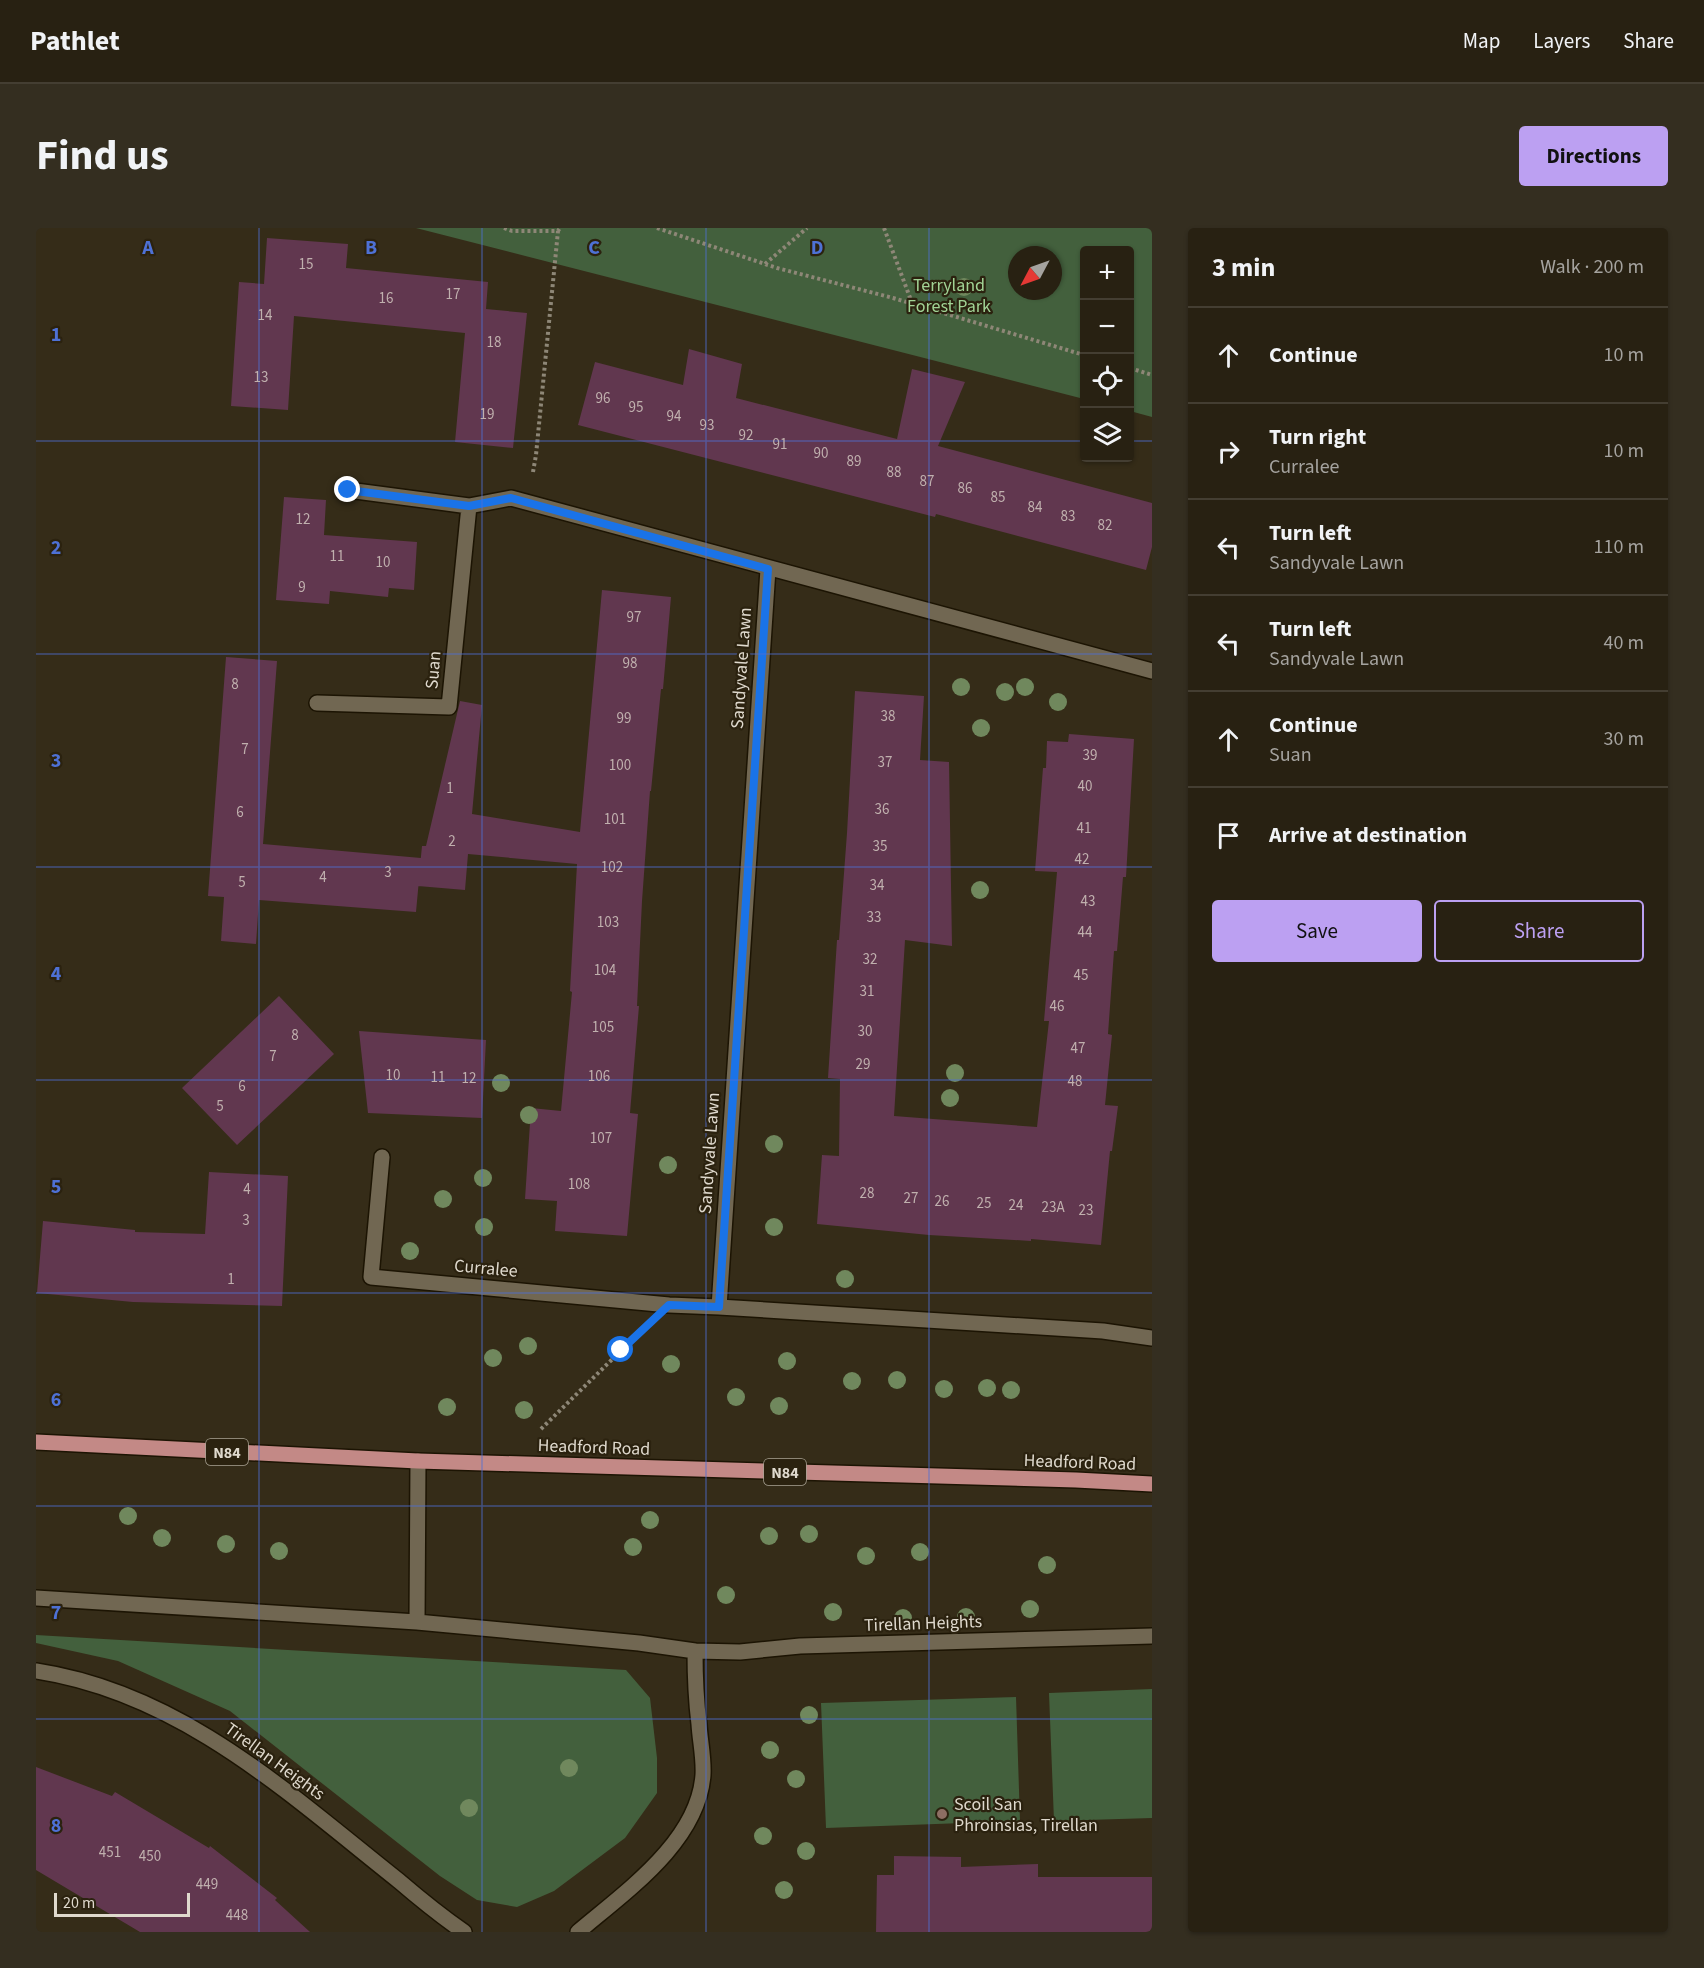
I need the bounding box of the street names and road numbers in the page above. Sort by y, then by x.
street label: Sandyvale Lawn [725,606,758,730]
street label: Suan [419,650,448,690]
street label: Sandyvale Lawn [693,1091,726,1215]
street label: Curralee [453,1253,519,1284]
street label: Headford Road [537,1433,651,1462]
road number: N84 [206,1439,248,1465]
street label: Headford Road [1023,1448,1137,1477]
road number: N84 [764,1459,806,1485]
street label: Tirellan Heights [864,1609,983,1638]
street label: Tirellan Heights [220,1717,330,1806]

